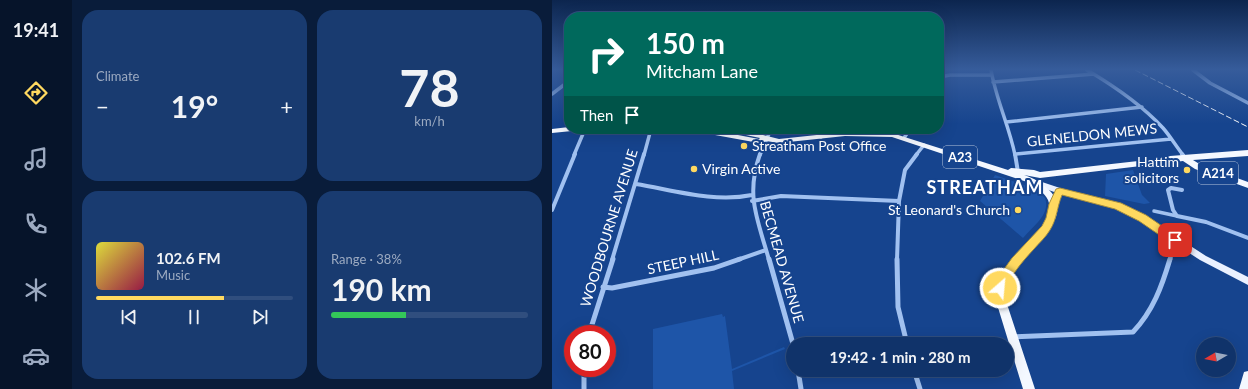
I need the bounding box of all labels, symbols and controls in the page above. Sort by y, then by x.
text: 19:41 [13,19,59,41]
text: 150 m [646,26,725,60]
icon: right [580,28,632,80]
text: 78 [399,56,460,118]
text: Mitcham Lane [646,60,758,82]
text: Climate [96,68,139,84]
icon: directions [22,79,50,107]
text: 19° [171,88,218,124]
text: − [96,93,109,120]
text: + [280,93,293,120]
icon: arrive [621,104,643,126]
text: Then [580,106,613,124]
text: km/h [414,113,445,129]
street label: GLENELDON MEWS [1026,119,1158,150]
place label: Streatham Post Office [752,137,886,154]
marker: Streatham Post Office [739,141,749,151]
icon: music [22,145,50,173]
road number: A23 [943,146,977,168]
street label: WOODBOURNE AVENUE [576,147,641,309]
place label: Hattim solicitors [1124,153,1179,186]
place label: Virgin Active [702,160,780,177]
road number: A214 [1198,162,1238,184]
marker: Virgin Active [689,164,699,174]
marker: Hattim solicitors [1182,165,1192,175]
district label: STREATHAM [926,176,1044,198]
street label: BECMEAD AVENUE [757,199,808,325]
place label: St Leonard's Church [888,201,1010,218]
marker: St Leonard's Church [1013,205,1023,215]
icon: phone [22,210,50,238]
pin [1158,223,1192,257]
icon: arrive [1164,229,1186,251]
street label: STEEP HILL [646,246,720,277]
text: 102.6 FM [156,249,221,267]
text: Range · 38% [331,251,402,267]
text: Music [156,267,190,283]
position arrow [979,267,1021,309]
text: 190 km [331,271,432,307]
icon: climate [22,276,50,304]
icon: previous [118,306,140,328]
icon: pause [183,306,205,328]
icon: next [249,306,271,328]
speed limit sign: 80 [564,325,616,377]
north arrow [1196,337,1236,377]
map controls [1196,337,1236,377]
icon: car [22,342,50,370]
text: 19:42 · 1 min · 280 m [830,348,970,366]

